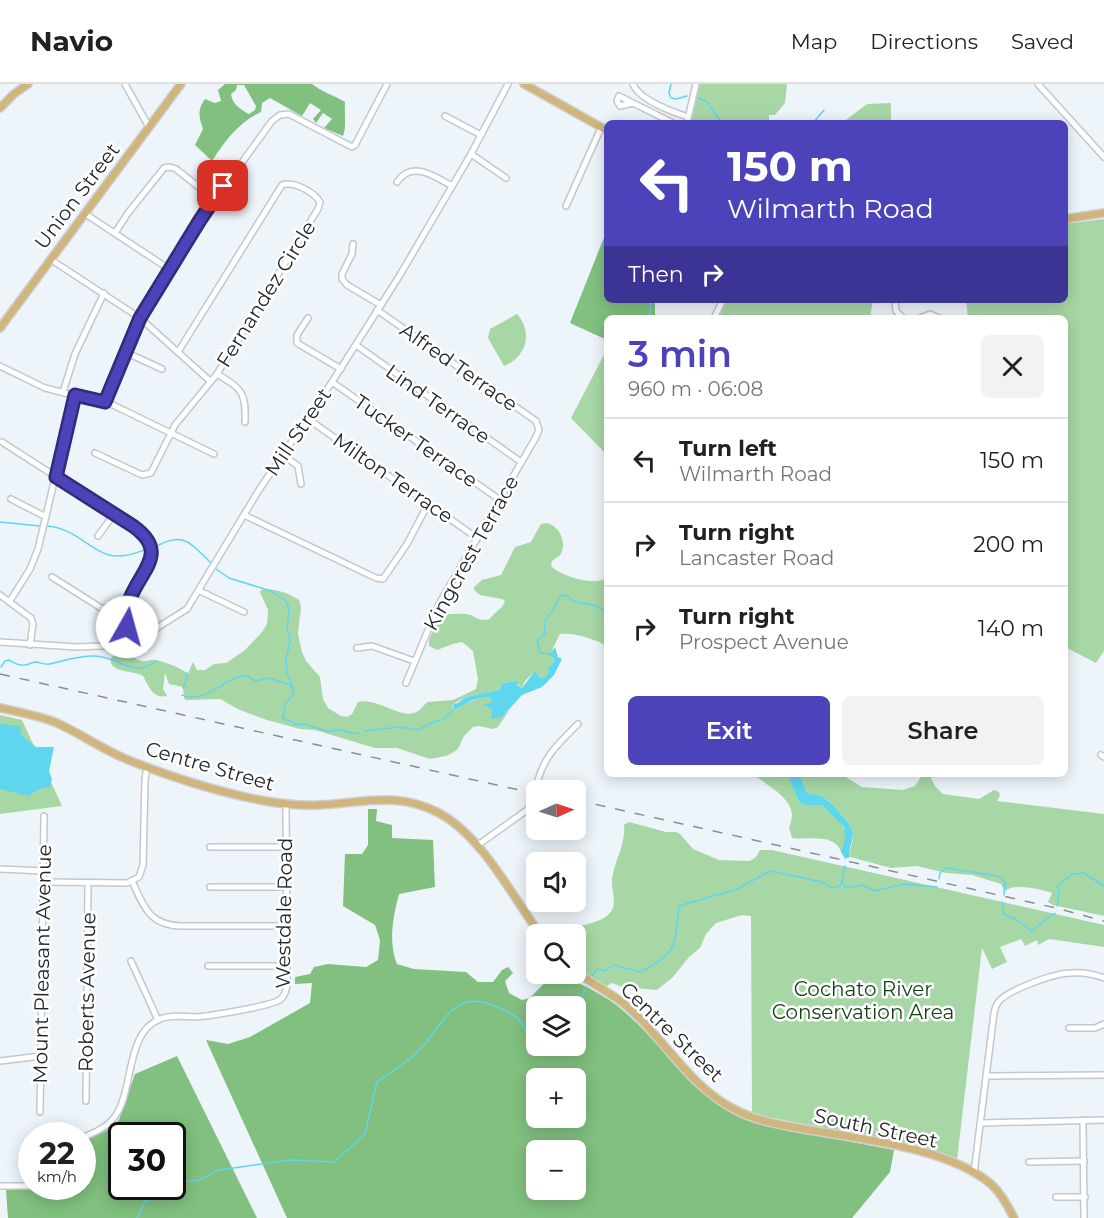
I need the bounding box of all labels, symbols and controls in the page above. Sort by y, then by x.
text: Navio [30,24,113,58]
text: Map [791,29,837,54]
text: Directions [870,29,978,54]
text: Saved [1011,29,1074,54]
street label: Union Street [29,138,125,254]
text: 150 m [727,140,853,192]
icon: left [628,144,706,222]
pin [197,160,248,211]
icon: arrive [206,169,239,202]
text: Wilmarth Road [727,192,934,225]
street label: Fernandez Circle [211,216,321,372]
icon: right [696,258,729,291]
text: Then [628,261,684,288]
street label: Alfred Terrace [396,318,522,416]
text: 3 min [628,332,732,376]
button: close [981,335,1044,398]
street label: Lind Terrace [381,359,495,449]
text: 960 m · 06:08 [628,377,763,401]
street label: Mill Street [260,383,336,481]
street label: Tucker Terrace [350,390,482,492]
street label: Milton Terrace [328,428,458,528]
text: Turn left [679,435,777,462]
icon: left [628,444,661,477]
text: 150 m [980,447,1044,474]
text: Wilmarth Road [679,462,832,486]
street label: Kingcrest Terrace [418,471,524,635]
text: Turn right [679,519,794,546]
icon: right [628,528,661,561]
text: 200 m [973,531,1044,558]
text: Lancaster Road [679,546,834,570]
position arrow [95,595,159,659]
text: Turn right [679,603,794,630]
icon: right [628,612,661,645]
text: 140 m [978,615,1044,642]
text: Prospect Avenue [679,630,849,654]
button: Exit [628,696,830,765]
button: Share [842,696,1044,765]
street label: Centre Street [143,736,277,796]
north arrow [526,780,586,840]
map controls [526,780,586,1200]
street label: Westdale Road [271,837,297,989]
street label: Mount Pleasant Avenue [28,844,56,1084]
button: sound [526,852,586,912]
street label: Roberts Avenue [74,912,100,1072]
button: search [526,924,586,984]
street label: Centre Street [616,977,728,1087]
park label: Cochato River Conservation Area [772,977,954,1024]
button: layers [526,996,586,1056]
button: + [526,1068,586,1128]
street label: South Street [812,1103,940,1153]
speed limit sign: 30 [108,1122,186,1200]
text: 22 [39,1135,75,1172]
button: − [526,1140,586,1200]
text: km/h [37,1167,77,1186]

